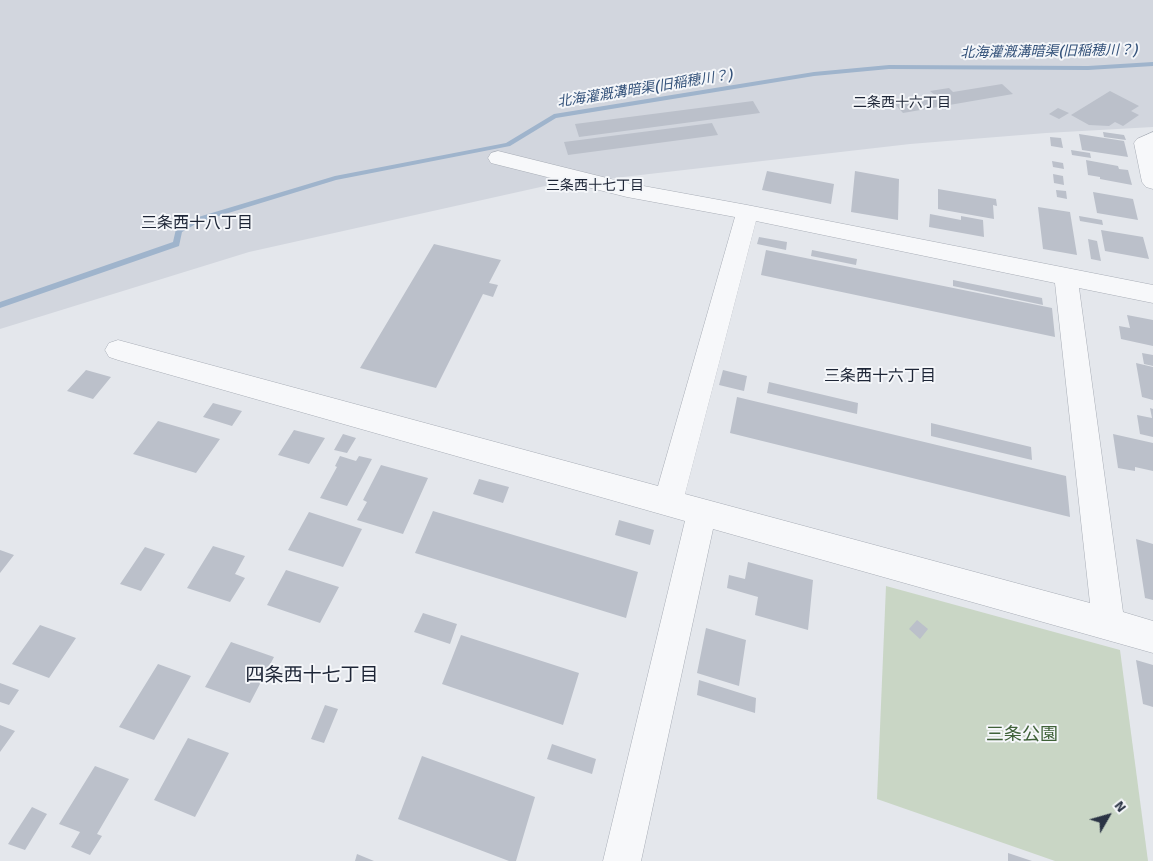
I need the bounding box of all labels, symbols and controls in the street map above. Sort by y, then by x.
water label: 北海灌漑溝暗渠(旧稲穂川？) [960,42,1138,62]
water label: 北海灌漑溝暗渠(旧稲穂川？) [556,67,734,111]
district label: 二条西十六丁目 [853,95,951,111]
district label: 三条西十七丁目 [546,178,644,194]
district label: 三条西十八丁目 [141,214,253,234]
district label: 三条西十六丁目 [824,367,936,387]
district label: 四条西十七丁目 [246,665,378,687]
park label: 三条公園 [986,724,1058,746]
north arrow [1083,791,1133,841]
text: N [1111,797,1130,816]

